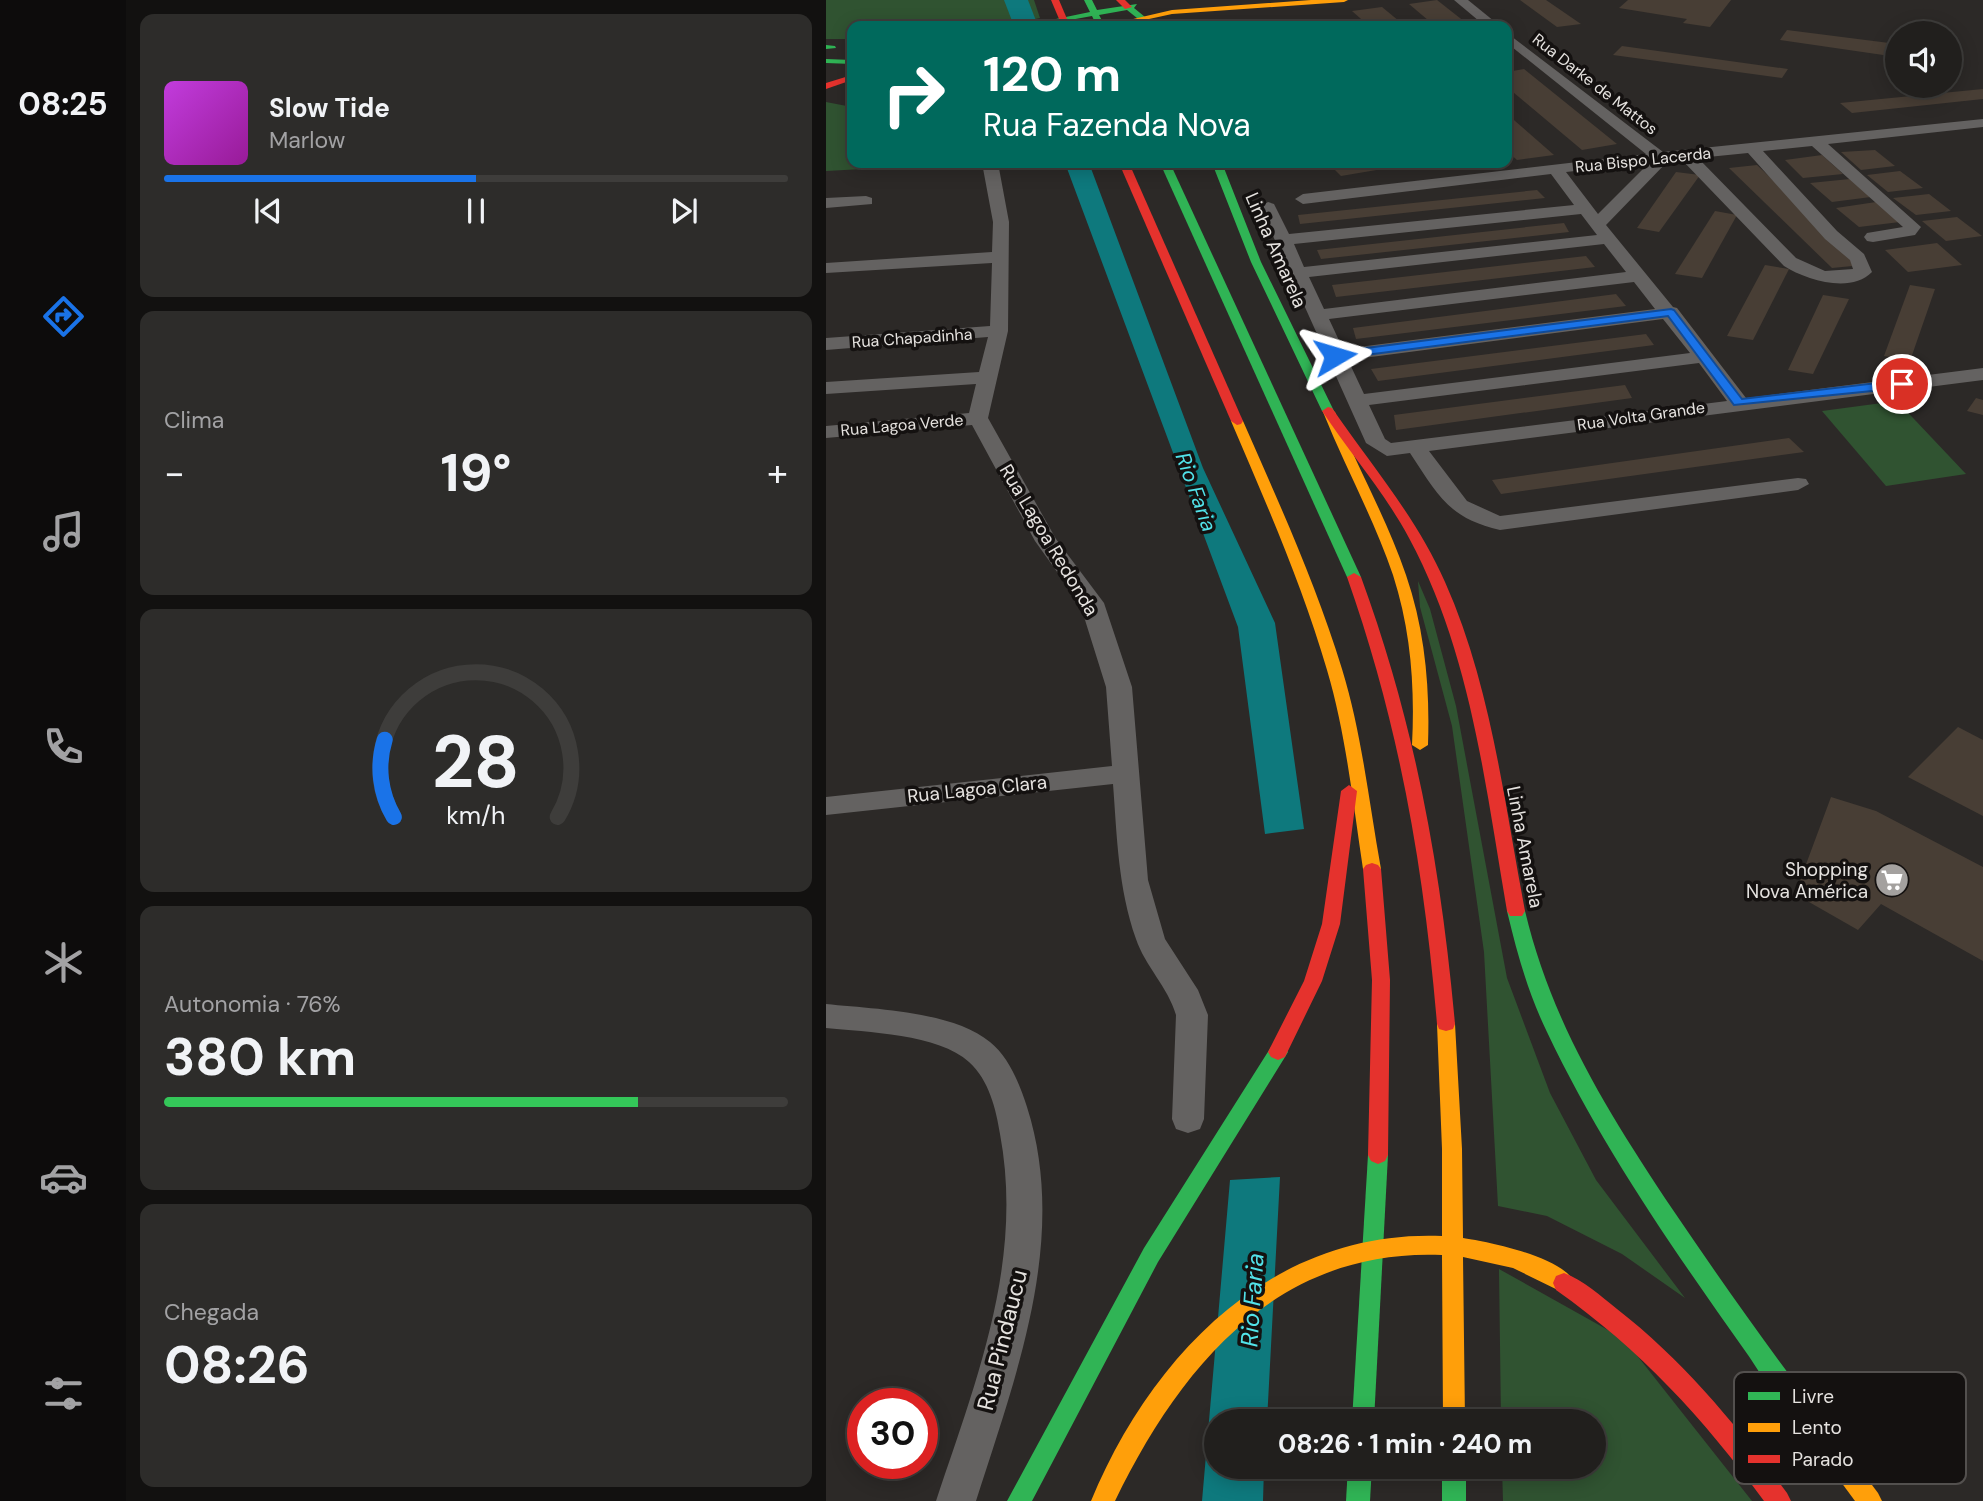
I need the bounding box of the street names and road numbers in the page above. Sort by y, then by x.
street label: Rua Darke de Mattos [1528,29,1662,139]
street label: Rua Bispo Lacerda [1574,142,1712,178]
street label: Linha Amarela [1239,188,1313,312]
street label: Rua Chapadinha [851,323,973,353]
street label: Rua Volta Grande [1576,397,1706,435]
street label: Rua Lagoa Verde [840,409,964,441]
street label: Rua Lagoa Redonda [994,460,1104,620]
street label: Rua Lagoa Clara [906,769,1048,809]
street label: Linha Amarela [1501,784,1549,910]
street label: Rua Pindaucu [970,1267,1034,1413]

